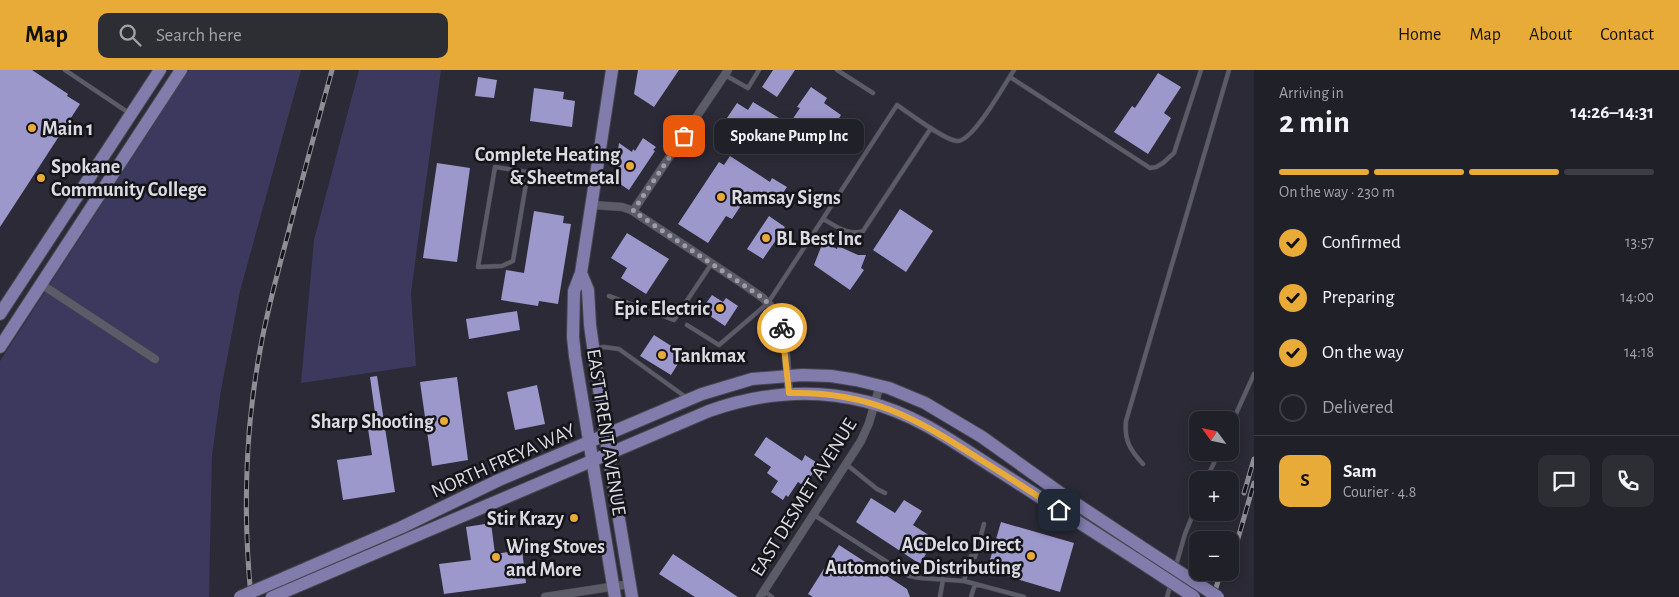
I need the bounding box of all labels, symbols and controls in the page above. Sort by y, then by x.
search box [98,13,448,58]
icon: search [116,21,144,49]
text: Map [25,23,68,47]
text: Search here [156,26,242,45]
text: Home [1398,26,1441,44]
text: Map [1469,26,1501,44]
text: About [1529,26,1572,44]
text: Contact [1600,26,1654,44]
text: Arriving in [1279,85,1344,101]
text: 14:26–14:31 [1571,103,1654,122]
text: 2 min [1279,106,1350,138]
pin [663,115,705,157]
callout: Spokane Pump Inc [714,118,864,154]
place label: Main 1 [42,119,93,139]
marker: Main 1 [26,122,38,134]
icon: bag [670,122,698,150]
text: Spokane Pump Inc [730,128,848,144]
place label: Complete Heating & Sheetmetal [475,145,621,188]
place label: Spokane Community College [51,157,207,200]
marker: Complete Heating & Sheetmetal [624,160,636,172]
marker: Spokane Community College [35,172,47,184]
text: On the way · 230 m [1279,184,1395,200]
place label: Ramsay Signs [731,188,841,208]
marker: Ramsay Signs [715,191,727,203]
place label: BL Best Inc [776,229,862,249]
icon: check [1279,229,1307,257]
marker: BL Best Inc [760,232,772,244]
text: Confirmed [1322,233,1401,252]
text: 13:57 [1625,234,1654,250]
icon: check [1279,284,1307,312]
text: Preparing [1322,288,1395,307]
text: 14:00 [1620,289,1654,305]
place label: Epic Electric [614,299,710,319]
marker: Epic Electric [714,302,726,314]
courier [757,303,807,353]
icon: bike [768,314,796,342]
icon: check [1279,339,1307,367]
text: On the way [1322,343,1404,362]
text: 14:18 [1624,344,1654,360]
place label: Tankmax [672,346,747,366]
street label: EAST TRENT AVENUE [583,347,629,517]
marker: Tankmax [656,349,668,361]
text: Delivered [1322,398,1394,417]
north arrow [1189,411,1239,461]
map controls [1189,411,1239,581]
place label: Sharp Shooting [311,412,435,432]
marker: Sharp Shooting [438,415,450,427]
street label: EAST DESMET AVENUE [747,415,861,580]
street label: NORTH FREYA WAY [428,420,579,502]
button: chat [1538,455,1590,507]
button: phone [1602,455,1654,507]
text: Sam [1343,462,1377,481]
button: + [1189,471,1239,521]
text: S [1300,471,1310,490]
text: Courier · 4.8 [1343,484,1416,500]
pin [1038,489,1080,531]
icon: home [1045,496,1073,524]
place label: Stir Krazy [487,509,564,529]
marker: Stir Krazy [568,512,580,524]
button: − [1189,531,1239,581]
place label: ACDelco Direct Automotive Distributing [825,535,1022,578]
place label: Wing Stoves and More [506,537,605,580]
marker: ACDelco Direct Automotive Distributing [1025,550,1037,562]
marker: Wing Stoves and More [490,551,502,563]

